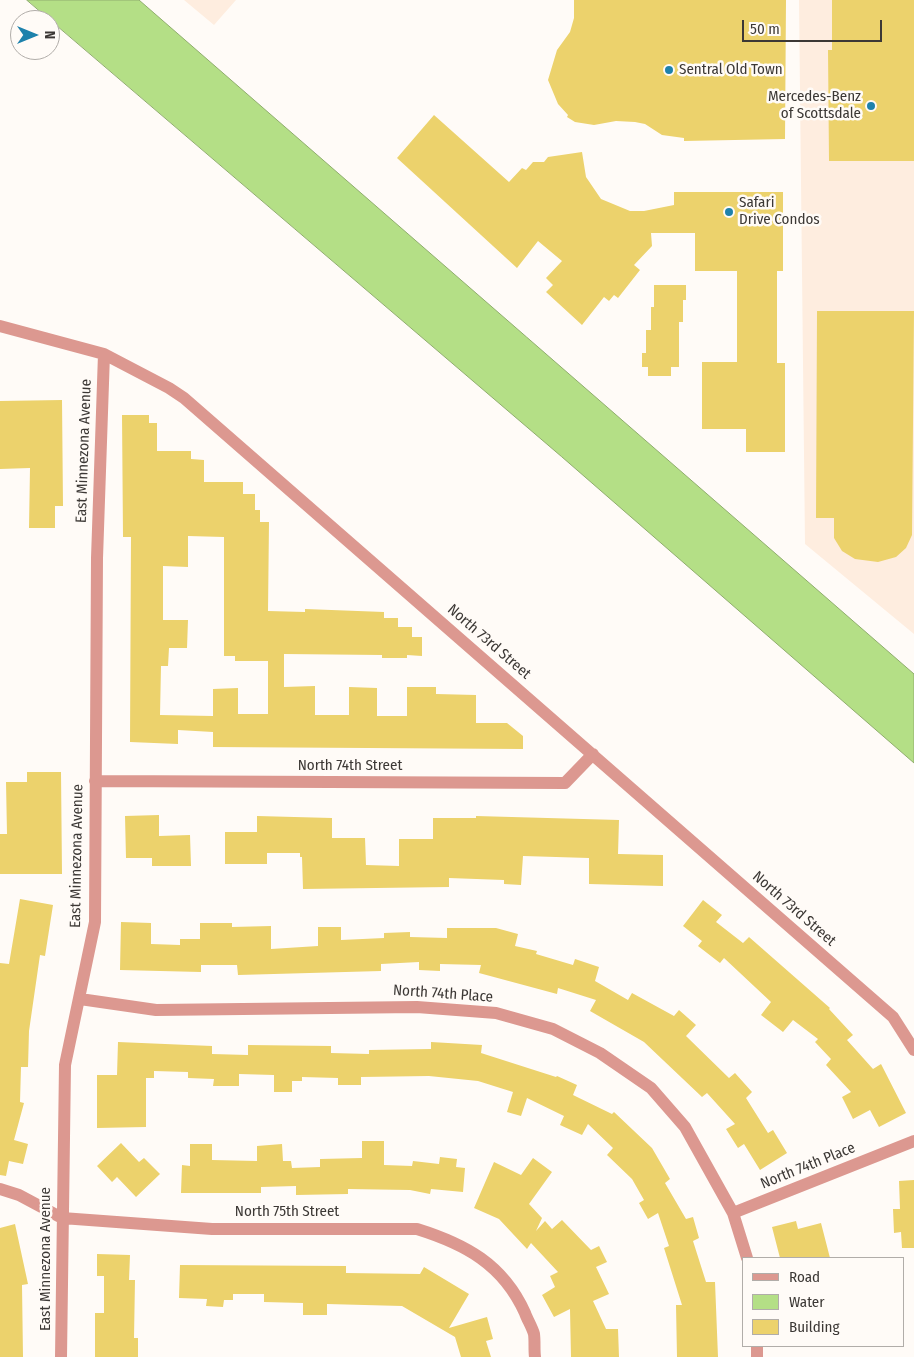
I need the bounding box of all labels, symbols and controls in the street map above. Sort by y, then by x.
north arrow [10,10,60,60]
scale bar [744,10,884,42]
text: 50 m [750,20,780,38]
text: N [41,31,58,39]
place label: Sentral Old Town [679,61,783,79]
marker: Sentral Old Town [663,64,675,76]
place label: Mercedes-Benz of Scottsdale [768,88,861,123]
marker: Mercedes-Benz of Scottsdale [865,100,877,112]
place label: Safari Drive Condos [739,194,820,229]
marker: Safari Drive Condos [723,206,735,218]
street label: East Minnezona Avenue [72,379,96,523]
street label: North 73rd Street [444,601,534,683]
street label: North 74th Street [298,757,402,775]
street label: East Minnezona Avenue [67,784,87,928]
street label: North 73rd Street [749,868,839,950]
street label: North 74th Place [392,982,494,1006]
street label: North 74th Place [758,1139,858,1193]
street label: East Minnezona Avenue [37,1187,55,1331]
street label: North 75th Street [235,1203,339,1221]
legend [742,1257,904,1347]
text: Road [789,1268,820,1286]
text: Water [789,1293,824,1311]
text: Building [789,1318,840,1336]

